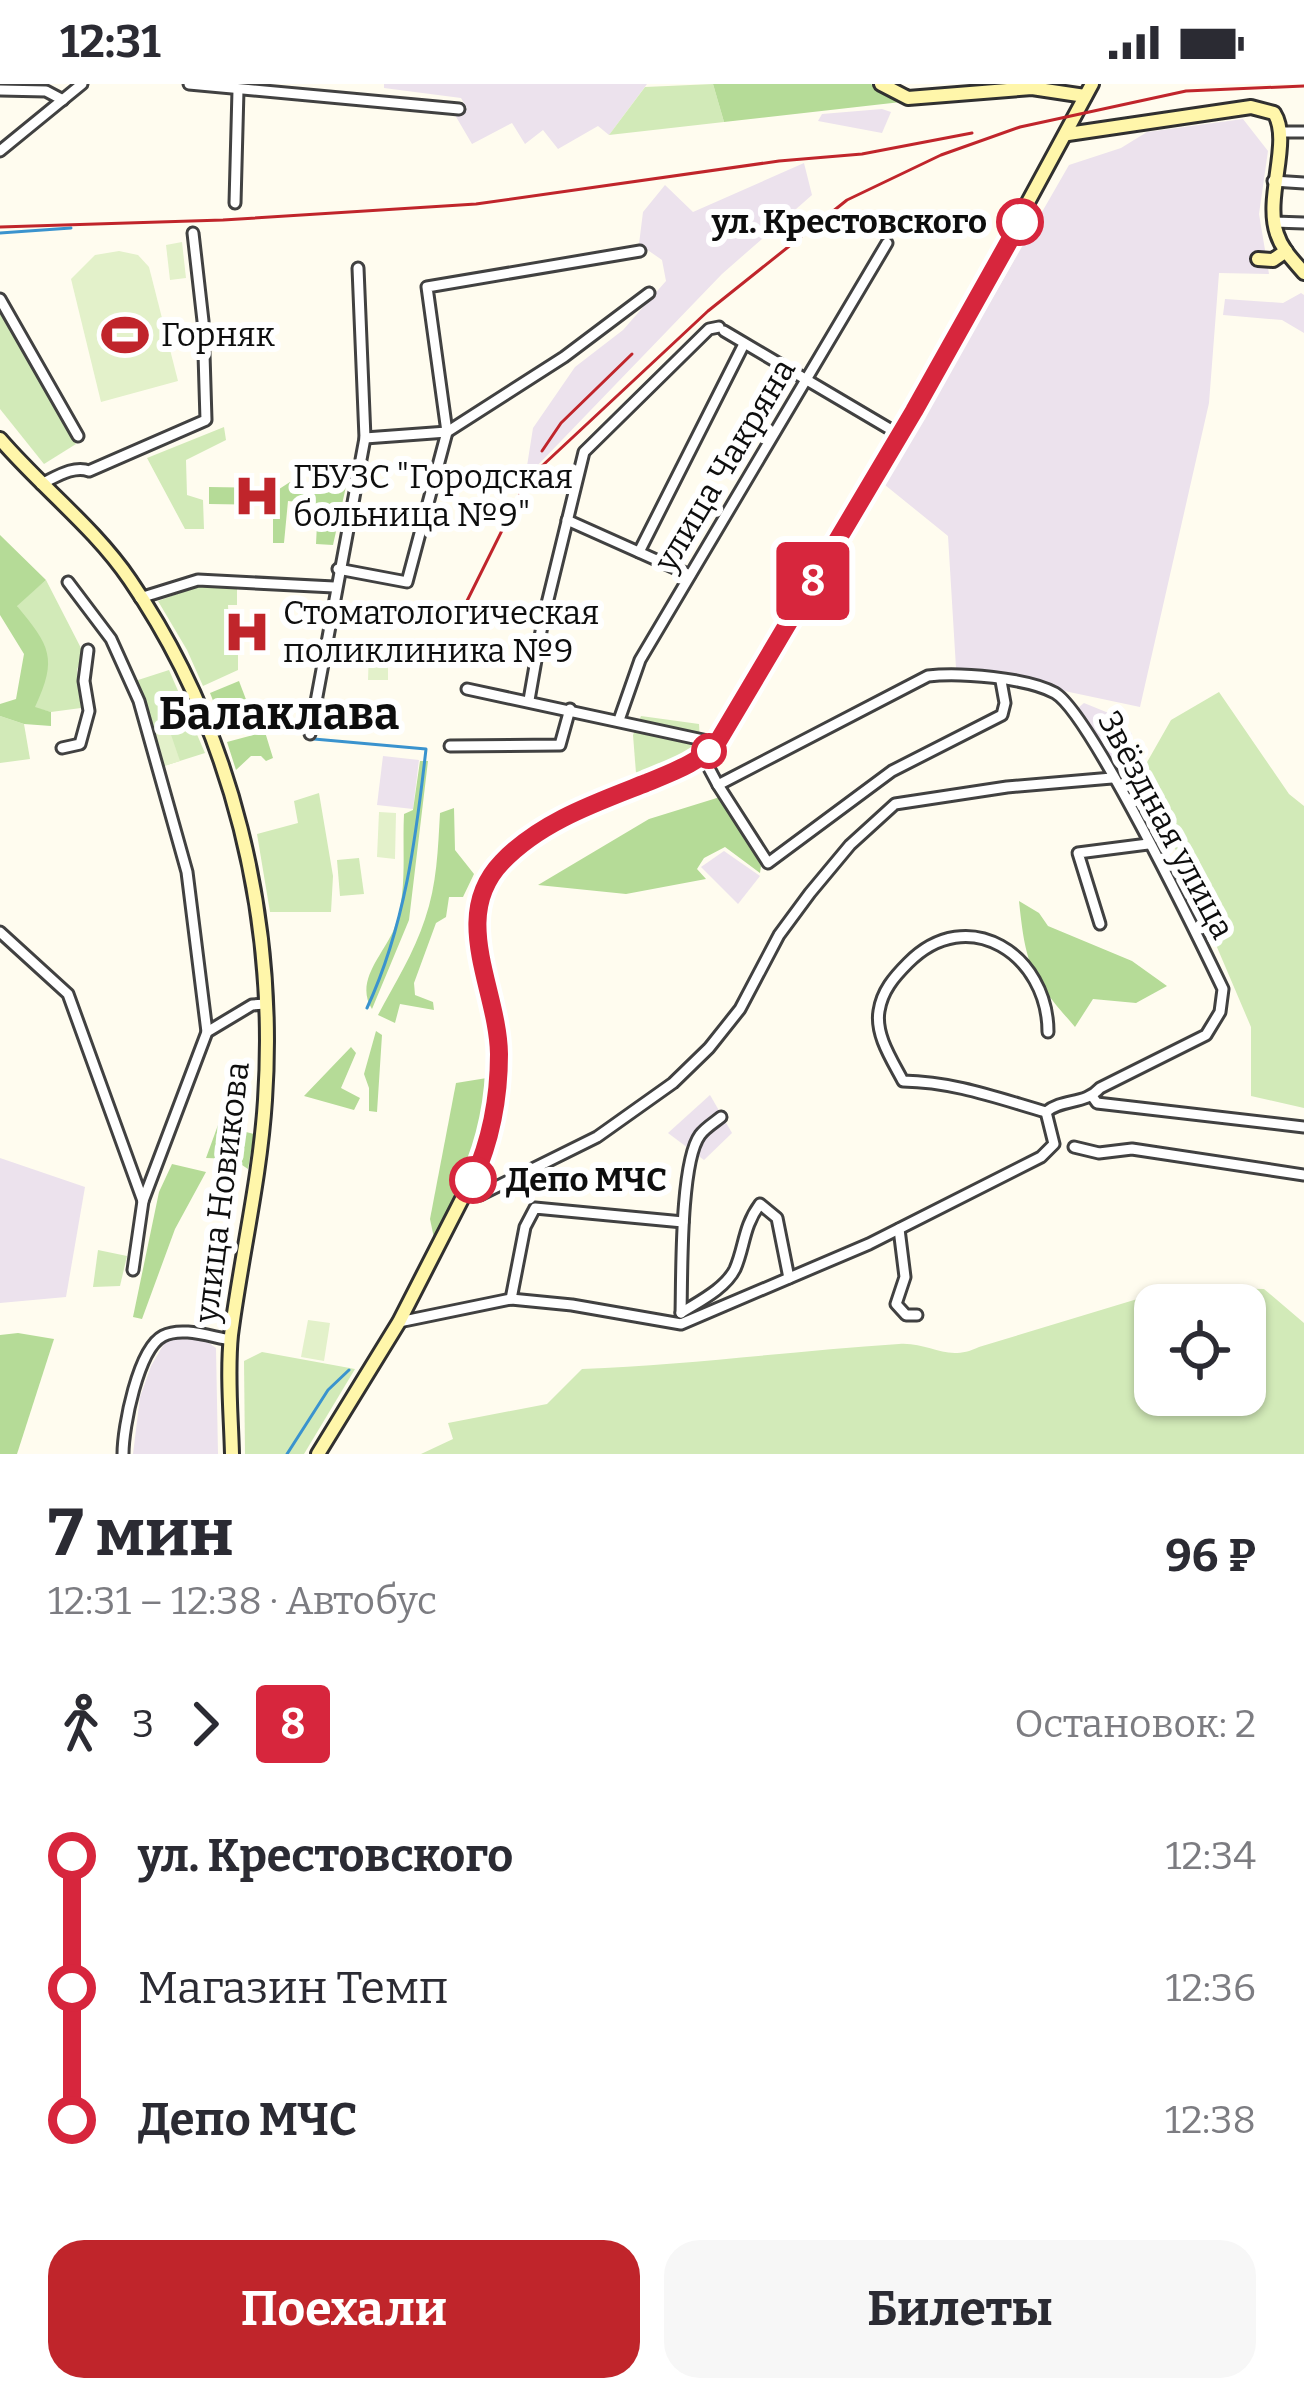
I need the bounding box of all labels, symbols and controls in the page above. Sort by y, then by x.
text: 12:31 [60,15,161,69]
marker: ул. Крестовского [998,200,1042,244]
place label: ул. Крестовского [711,202,987,242]
sports icon: Горняк [100,310,150,360]
place label: Горняк [161,315,275,355]
street label: улица Чакряна [645,352,804,579]
place label: ГБУЗС "Городская больница №9" [293,457,573,535]
hospital icon: ГБУЗС "Городская больница №9" [232,471,282,521]
line badge: 8 [774,542,852,620]
text: 8 [800,556,826,606]
place label: Стоматологическая поликлиника №9 [283,593,599,671]
hospital icon: Стоматологическая поликлиника №9 [222,607,272,657]
district label: Балаклава [159,687,399,741]
street label: Звёздная улица [1089,704,1243,946]
unlabelled marker [693,735,725,767]
street label: улица Новикова [186,1059,258,1326]
marker: Депо МЧС [451,1158,495,1202]
place label: Депо МЧС [506,1160,667,1200]
map controls [1134,1284,1266,1416]
button: locate [1134,1284,1266,1416]
text: 7 мин [48,1493,234,1572]
text: 96 ₽ [1165,1529,1256,1583]
text: 12:31 – 12:38 · Автобус [48,1578,437,1624]
icon: walk [48,1691,114,1757]
icon: forward [172,1691,238,1757]
text: 8 [280,1699,306,1749]
text: 3 [132,1701,154,1747]
text: Остановок: 2 [1015,1701,1256,1747]
text: ул. Крестовского [138,1829,513,1883]
text: 12:34 [1166,1833,1256,1879]
text: Магазин Темп [138,1961,448,2015]
text: 12:36 [1166,1965,1256,2011]
text: Депо МЧС [138,2093,357,2147]
text: 12:38 [1165,2097,1256,2143]
button: Поехали [48,2240,640,2378]
button: Билеты [664,2240,1256,2378]

